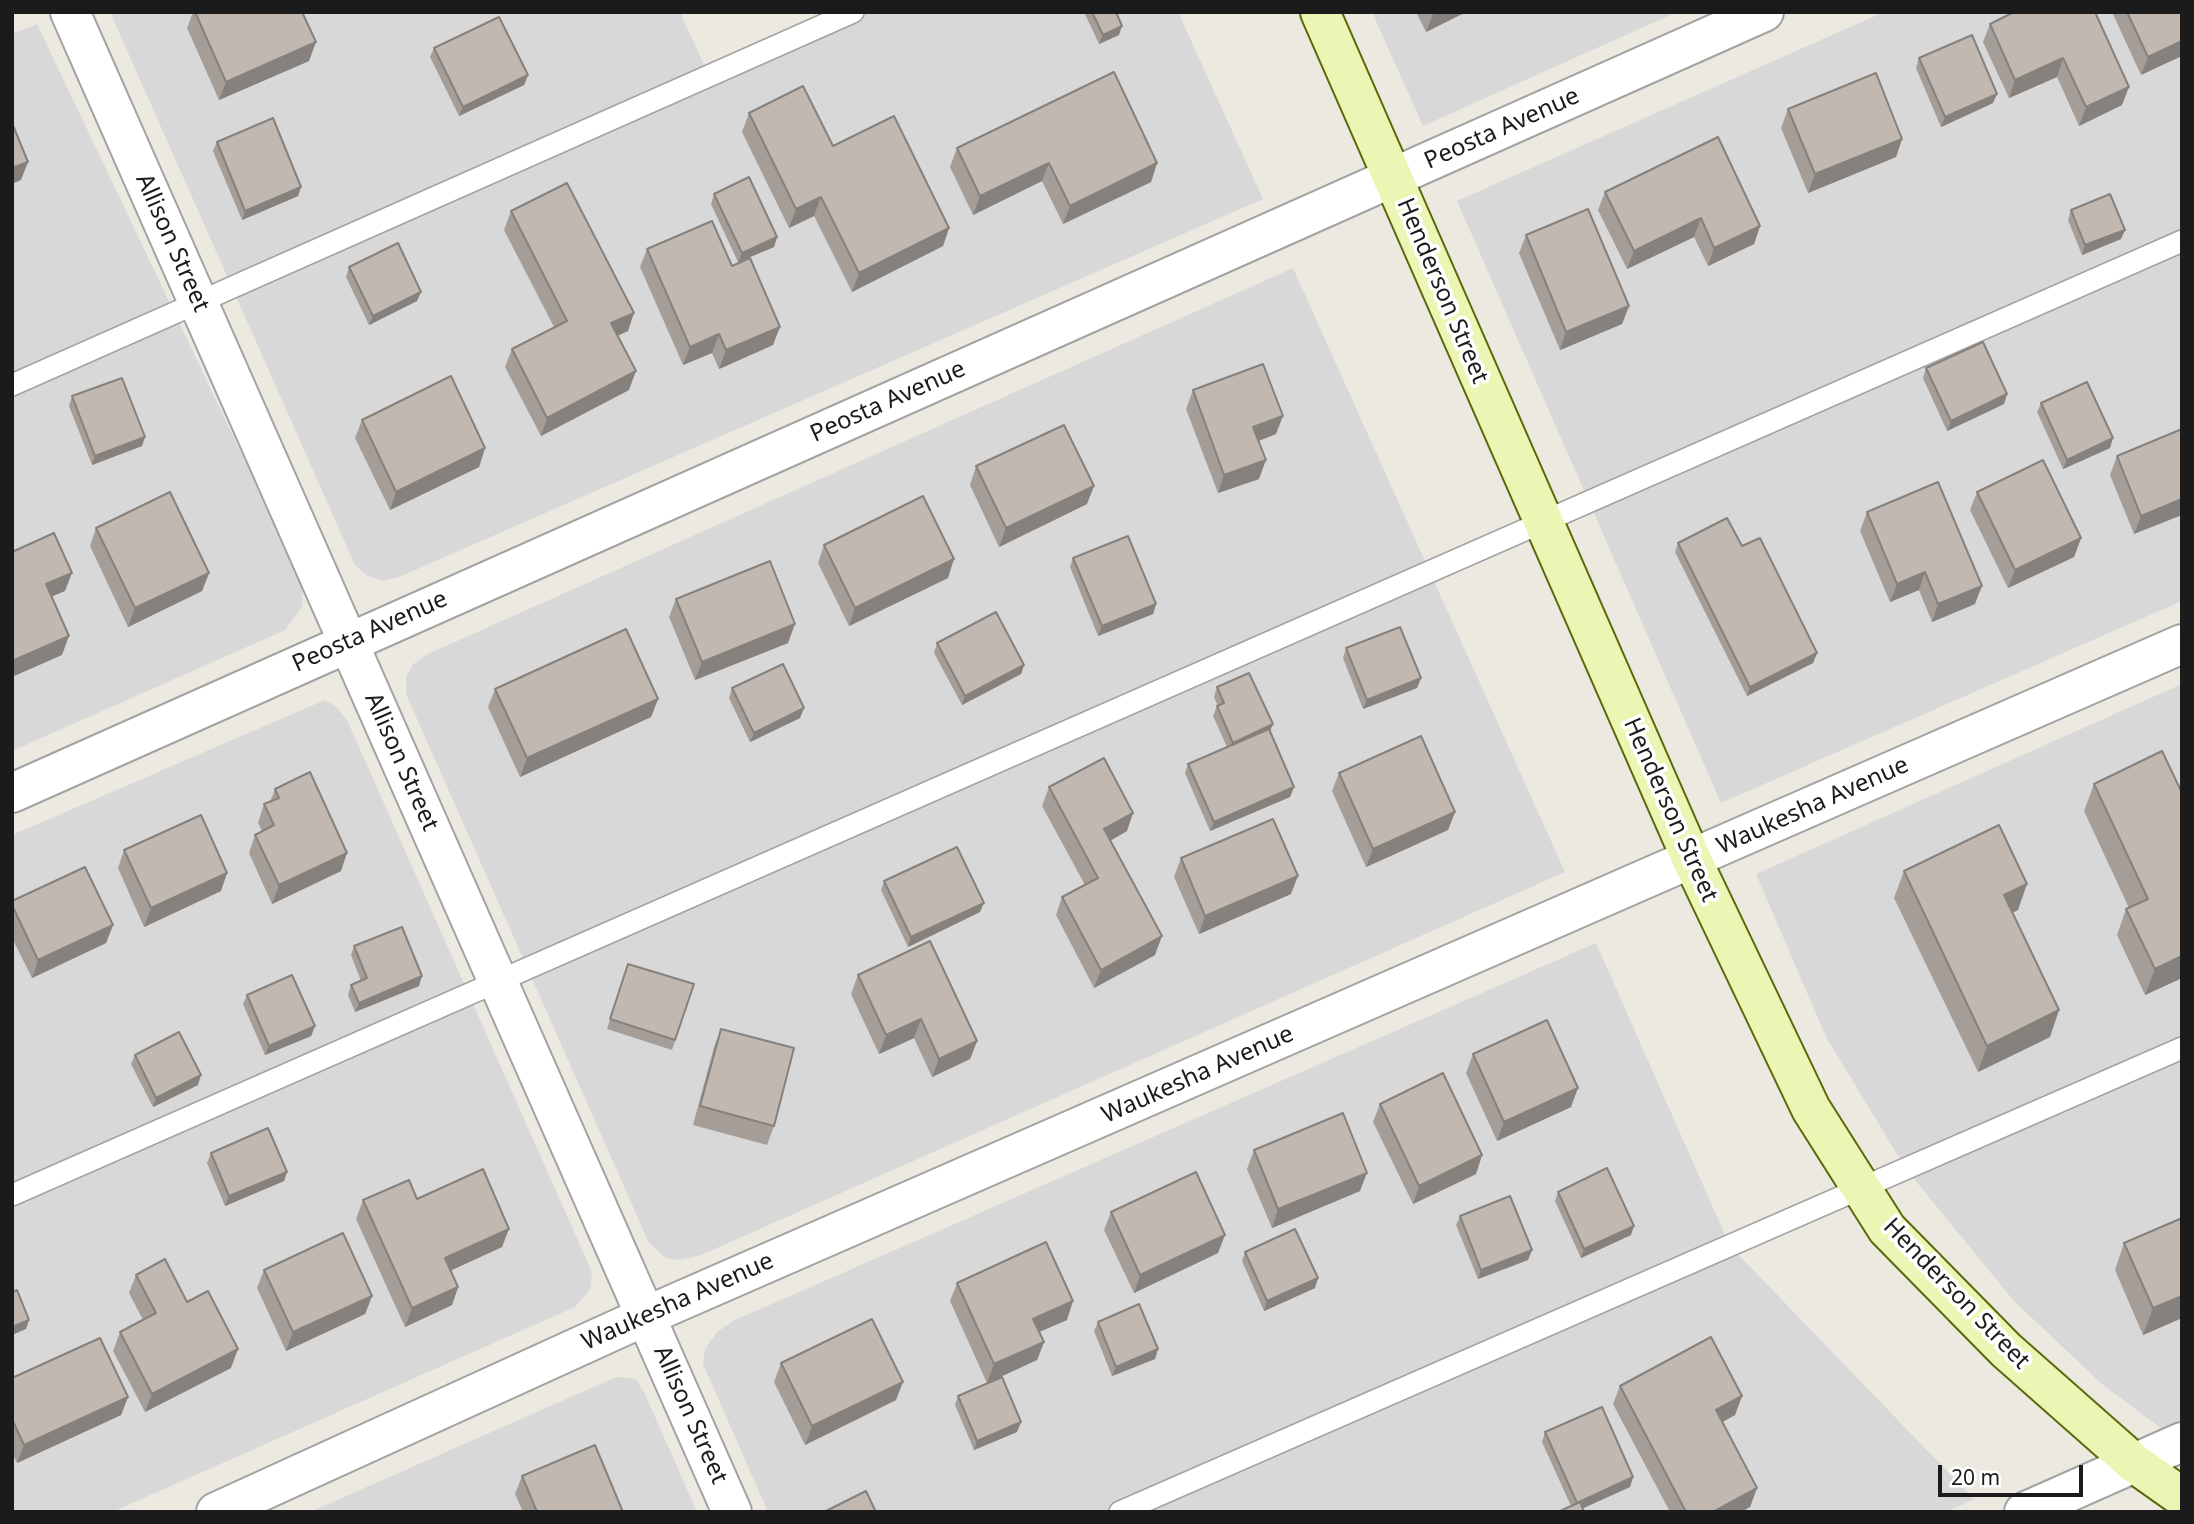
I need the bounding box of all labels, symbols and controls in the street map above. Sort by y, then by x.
street label: Peosta Avenue [1420,82,1584,176]
street label: Allison Street [129,170,215,316]
street label: Henderson Street [1390,194,1494,388]
street label: Peosta Avenue [806,355,970,449]
street label: Peosta Avenue [288,585,452,679]
street label: Allison Street [358,689,444,835]
street label: Henderson Street [1616,713,1724,907]
street label: Waukesha Avenue [1713,751,1913,861]
street label: Waukesha Avenue [1098,1020,1298,1130]
street label: Henderson Street [1877,1213,2035,1375]
street label: Waukesha Avenue [578,1247,778,1357]
street label: Allison Street [647,1342,733,1488]
scale bar [1942,1450,2087,1494]
text: 20 m [1951,1463,2000,1491]

